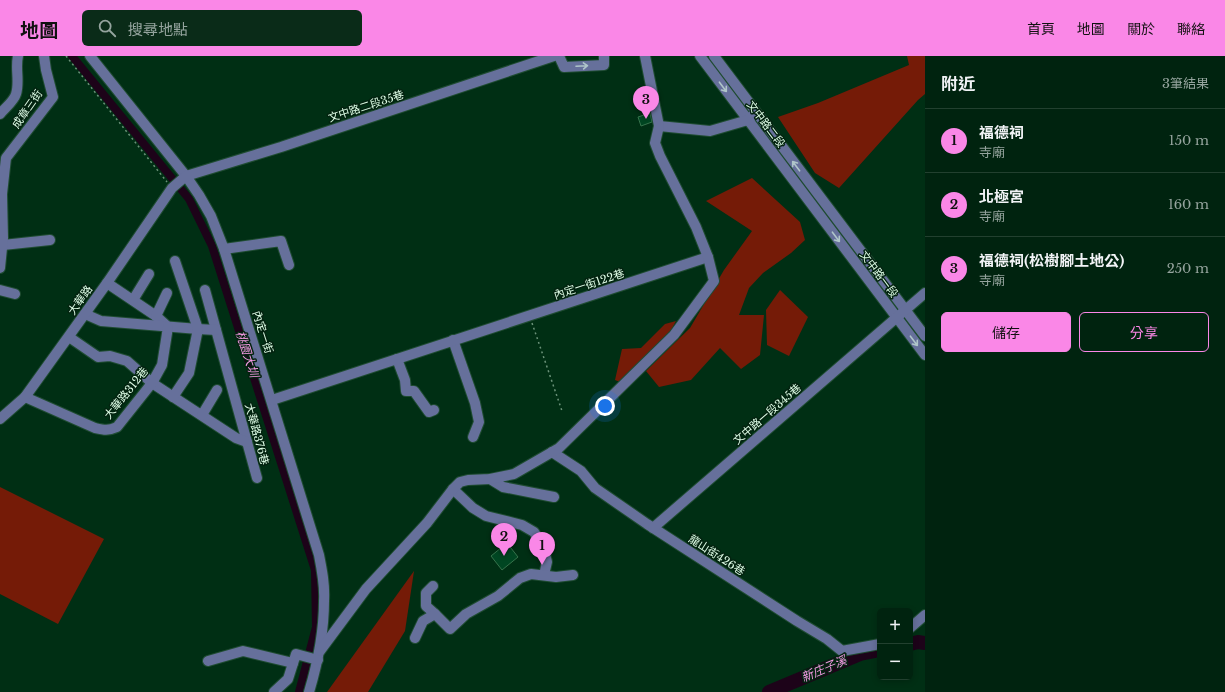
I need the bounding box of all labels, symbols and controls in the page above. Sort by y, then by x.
search box [82,10,362,46]
icon: search [96,17,118,39]
text: 地圖 [20,19,58,42]
text: 搜尋地點 [128,20,188,39]
text: 首頁 [1027,20,1055,38]
text: 地圖 [1077,20,1105,38]
text: 關於 [1127,20,1155,38]
text: 聯絡 [1177,20,1205,38]
one-way arrow [576,63,589,70]
text: 附近 [941,74,975,95]
text: 3筆結果 [1162,75,1209,92]
one-way arrow [719,82,727,93]
pin: 3 [633,86,659,119]
street label: 成章三街 [9,87,45,131]
street label: 文中路二段35巷 [326,87,406,125]
street label: 文中路二段 [744,98,788,150]
text: 福德祠 [979,123,1024,142]
text: 1 [951,132,957,149]
text: 150 m [1169,132,1209,149]
text: 寺廟 [979,144,1005,161]
one-way arrow [792,160,801,171]
text: 北極宮 [979,187,1024,206]
text: 2 [950,196,958,213]
text: 160 m [1168,196,1209,213]
text: 寺廟 [979,208,1005,225]
one-way arrow [832,232,840,243]
street label: 文中路一段 [857,248,901,300]
text: 福德祠(松樹腳土地公) [979,251,1124,270]
text: 3 [950,260,958,277]
text: 250 m [1167,260,1209,277]
street label: 內定一街122巷 [552,266,626,302]
text: 寺廟 [979,272,1005,289]
street label: 大華路 [65,282,95,318]
street label: 內定一街 [250,309,276,355]
button: 儲存 [941,312,1071,352]
button: 分享 [1079,312,1209,352]
water label: 桃園大圳 [233,329,263,381]
one-way arrow [910,336,919,347]
street label: 大華路312巷 [101,364,151,422]
street label: 文中路一段345巷 [730,381,804,447]
your location [595,396,615,416]
street label: 大華路376巷 [242,402,272,466]
pin: 2 [491,523,517,556]
pin: 1 [529,532,555,565]
street label: 龍山街426巷 [686,532,748,578]
map controls [877,608,913,680]
button: + [877,608,913,644]
button: − [877,644,913,680]
water label: 新庄子溪 [799,651,851,685]

